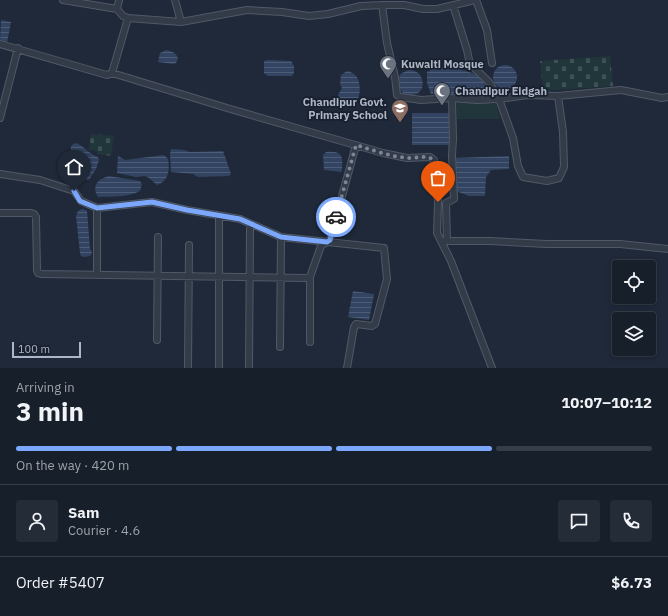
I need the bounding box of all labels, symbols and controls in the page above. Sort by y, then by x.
mosque icon: Kuwaiti Mosque [378,54,398,79]
place label: Kuwaiti Mosque [401,57,484,71]
mosque icon: Chandipur Eidgah [432,81,452,106]
place label: Chandipur Eidgah [455,84,547,98]
place label: Chandipur Govt. Primary School [303,95,388,122]
school or university icon: Chandipur Govt. Primary School [390,98,410,123]
pin [57,150,91,191]
icon: home [63,156,85,178]
pin [421,161,455,202]
icon: bag [427,167,449,189]
courier [316,197,356,237]
icon: car [325,206,347,228]
map controls [612,260,656,356]
button: locate [612,260,656,304]
button: layers [612,312,656,356]
scale bar [12,340,81,359]
text: 100 m [18,342,50,356]
text: Arriving in [16,379,75,396]
text: 10:07–10:12 [561,393,652,412]
text: 3 min [16,394,84,428]
text: On the way · 420 m [16,457,129,474]
button: person [16,500,58,542]
button: chat [558,500,600,542]
button: phone [610,500,652,542]
text: Sam [68,503,99,522]
text: Courier · 4.6 [68,522,140,539]
text: Order #5407 [16,573,105,592]
text: $6.73 [611,573,652,592]

